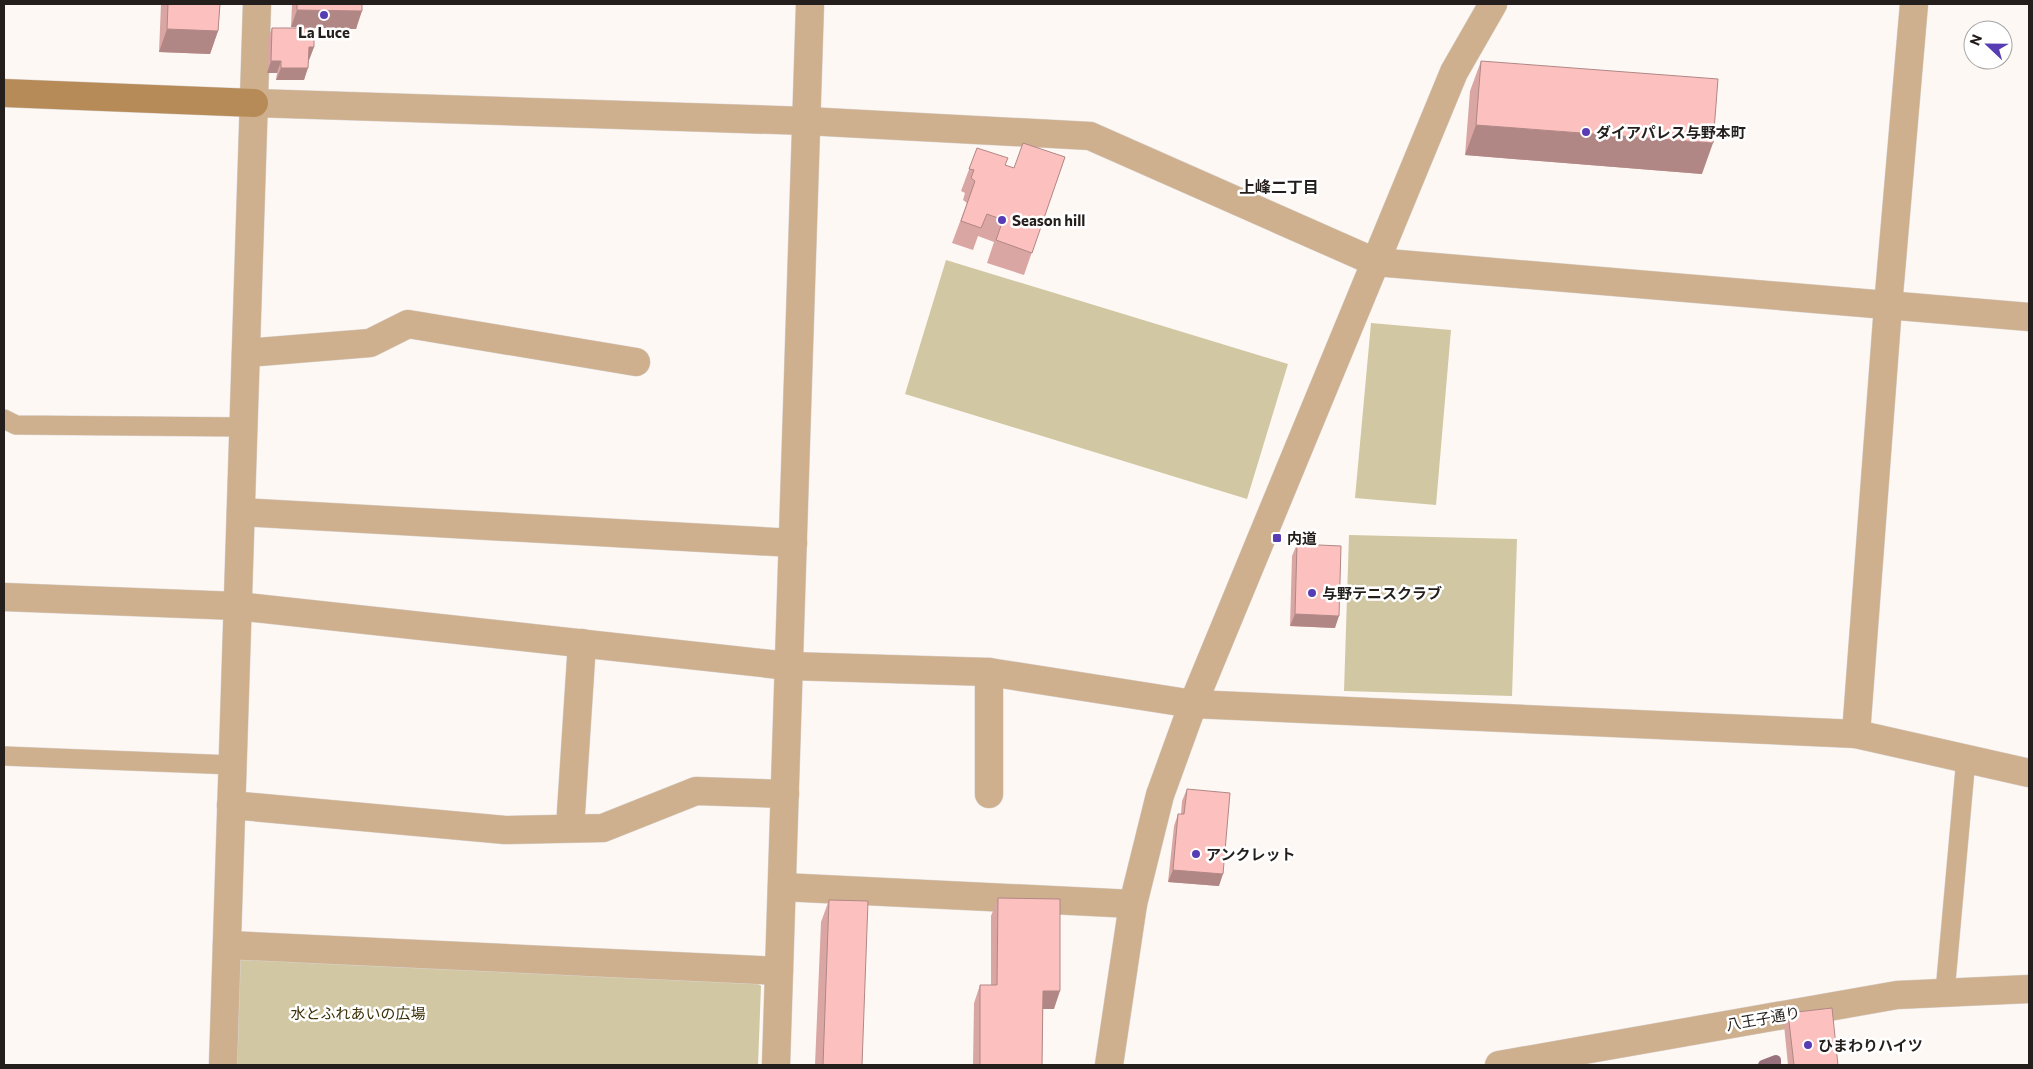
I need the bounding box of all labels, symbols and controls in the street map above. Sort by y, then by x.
marker: La Luce [318,9,330,21]
north arrow [1963,20,2013,70]
place label: La Luce [298,23,350,41]
text: N [1966,32,1985,48]
place label: ダイアパレス与野本町 [1596,123,1746,141]
marker: ダイアパレス与野本町 [1580,126,1592,138]
district label: 上峰二丁目 [1239,177,1319,196]
place label: Season hill [1012,211,1085,229]
marker: Season hill [996,214,1008,226]
place label: 内道 [1287,529,1317,547]
marker: 内道 [1271,532,1283,544]
place label: 与野テニスクラブ [1322,584,1442,602]
marker: 与野テニスクラブ [1306,587,1318,599]
place label: アンクレット [1206,845,1295,863]
marker: アンクレット [1190,848,1202,860]
street label: 八王子通り [1724,1003,1802,1033]
park label: 水とふれあいの広場 [290,1004,426,1022]
place label: ひまわりハイツ [1818,1036,1923,1054]
marker: ひまわりハイツ [1802,1039,1814,1051]

